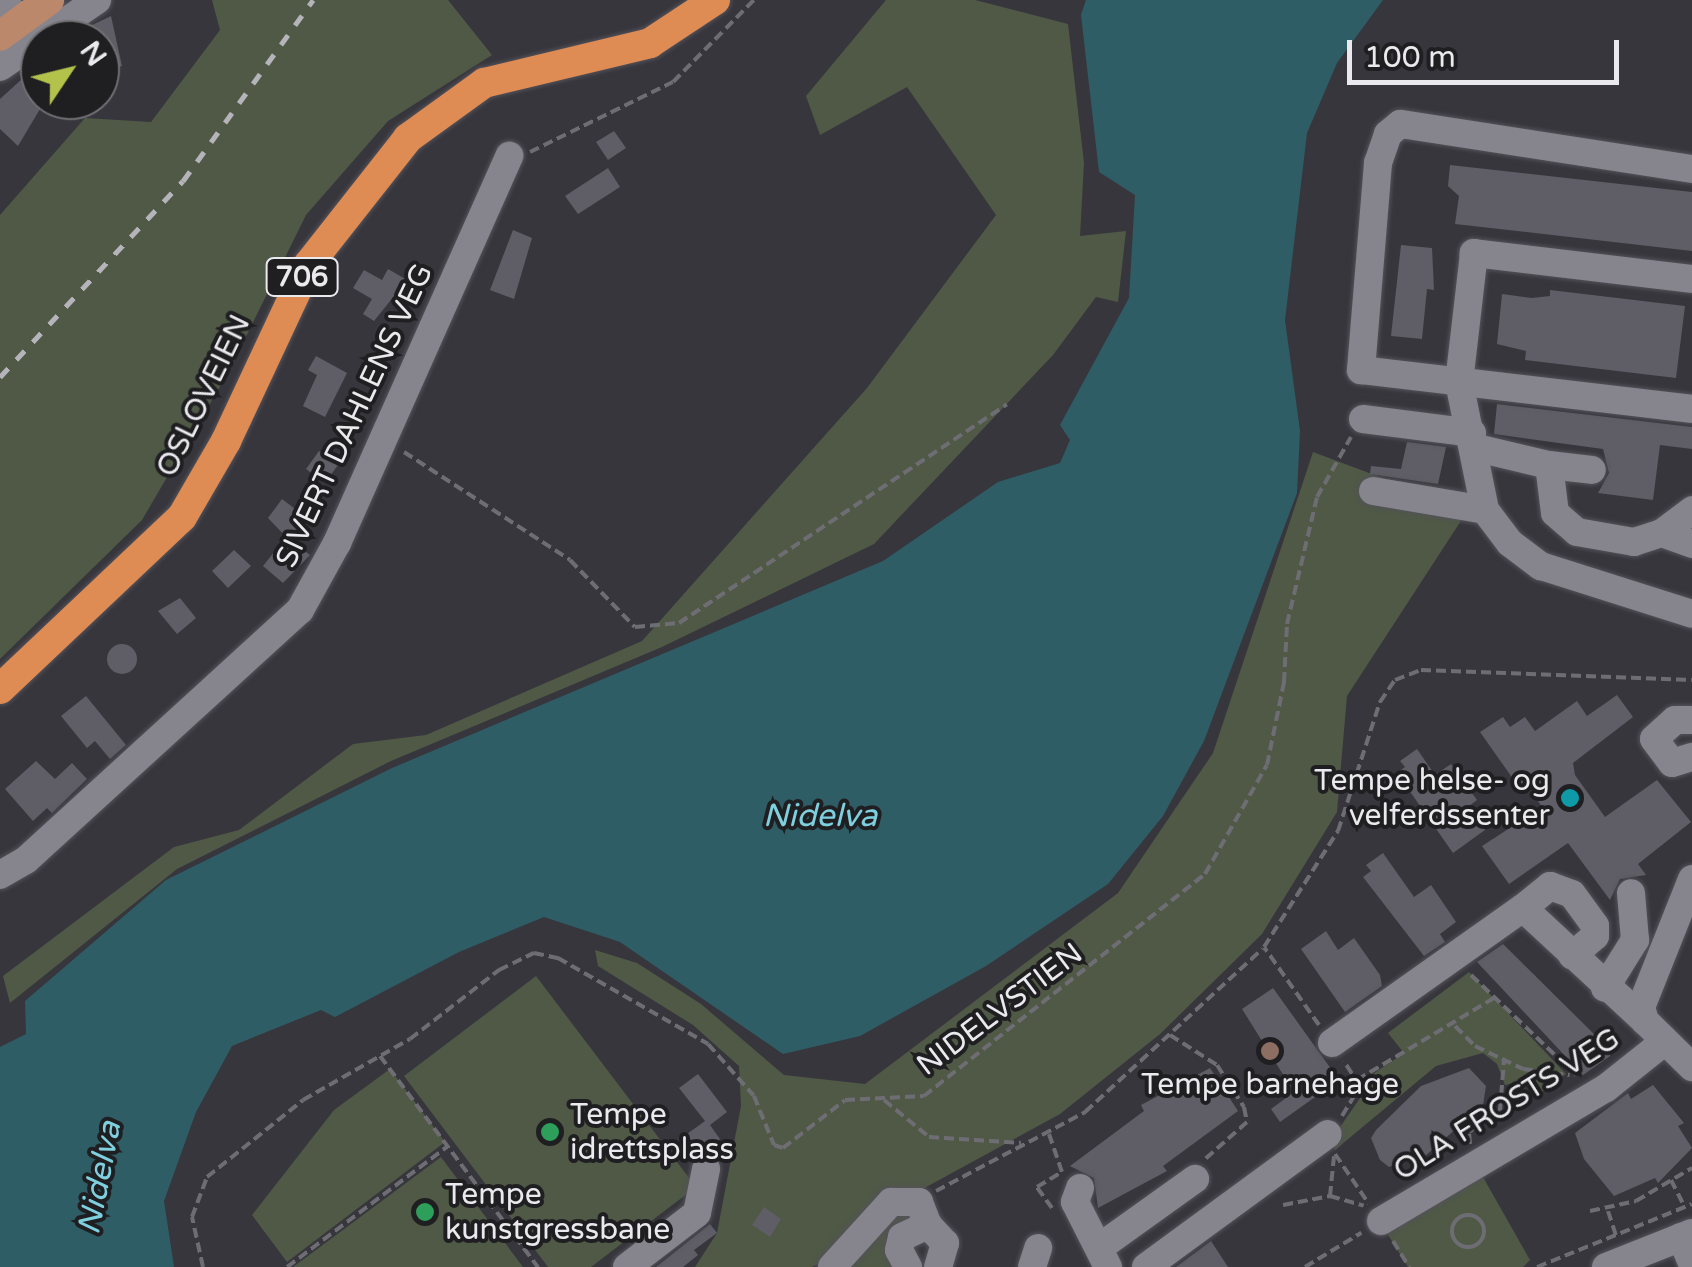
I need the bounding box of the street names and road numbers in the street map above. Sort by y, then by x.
road number: 706 [264,254,340,300]
street label: SIVERT DAHLENS VEG [269,258,441,574]
street label: OSLOVEIEN [149,309,259,483]
street label: NIDELVSTIEN [910,936,1090,1084]
street label: OLA FROSTS VEG [1387,1021,1627,1189]

